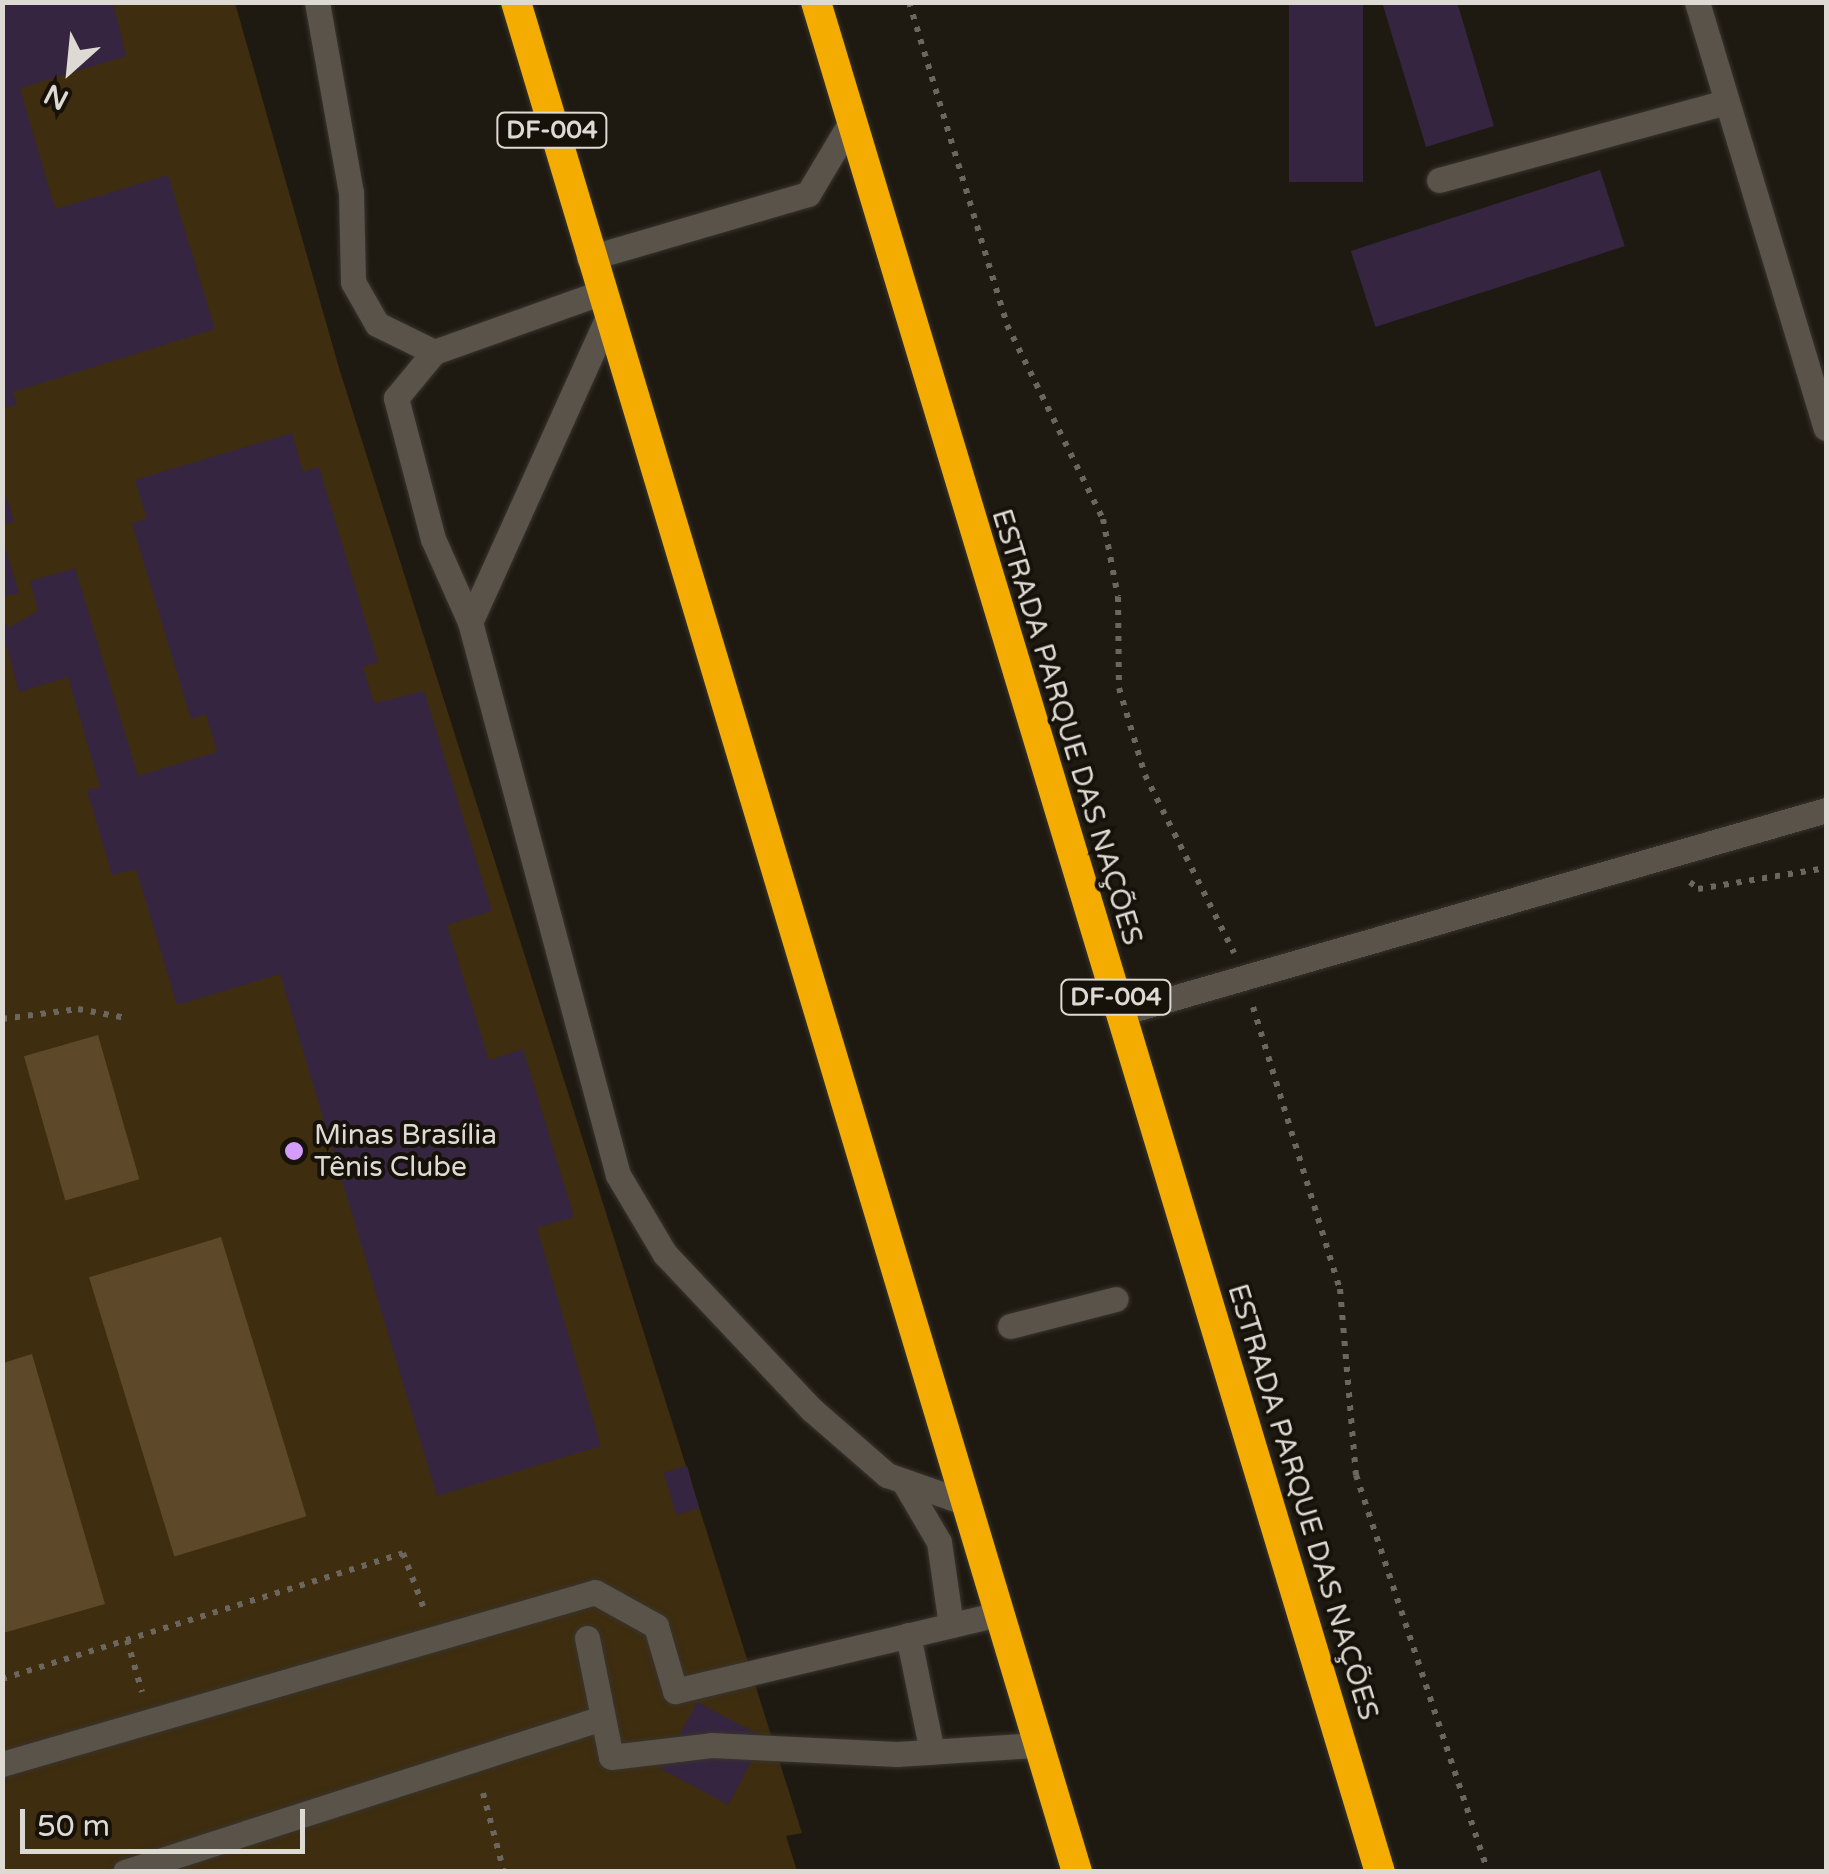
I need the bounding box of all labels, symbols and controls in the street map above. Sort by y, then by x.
north arrow [20,20,120,120]
text: N [39,76,74,117]
road number: DF-004 [494,110,610,150]
street label: ESTRADA PARQUE DAS NAÇÕES [985,505,1149,949]
road number: DF-004 [1058,977,1174,1017]
place label: Minas Brasília Tênis Clube [314,1118,497,1184]
marker: Minas Brasília Tênis Clube [283,1140,305,1162]
street label: ESTRADA PARQUE DAS NAÇÕES [1221,1280,1385,1724]
scale bar [25,1789,310,1851]
text: 50 m [37,1808,110,1845]

